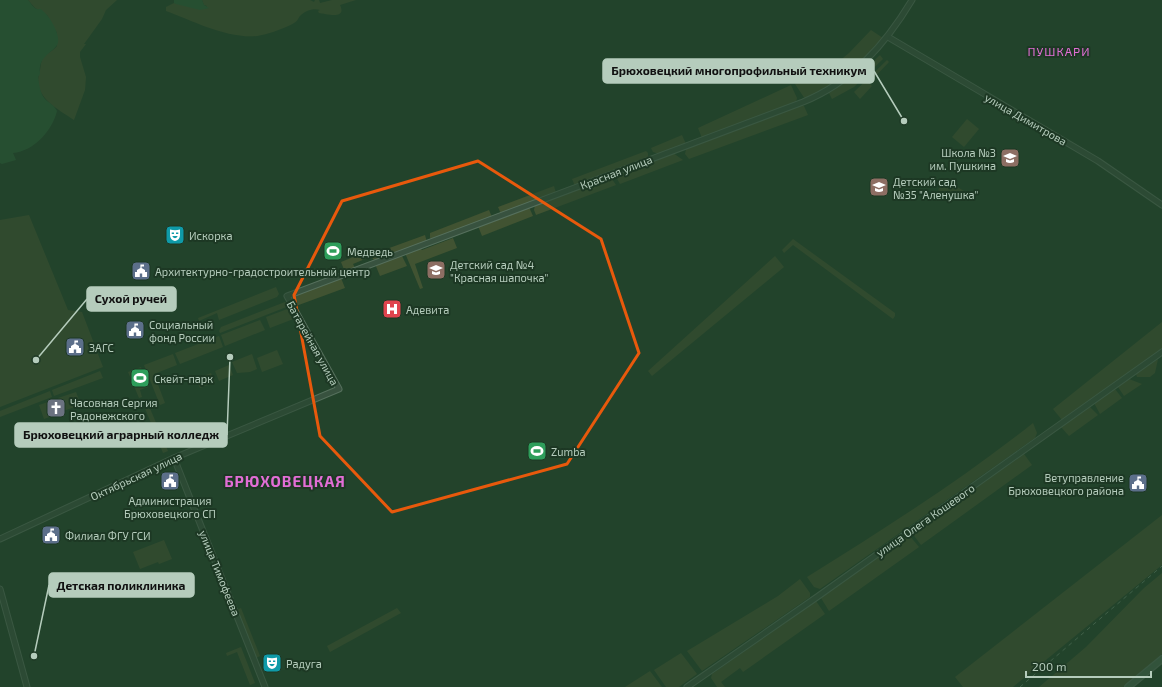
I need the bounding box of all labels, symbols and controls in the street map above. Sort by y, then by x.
district label: ПУШКАРИ [1028,44,1090,58]
callout: Брюховецкий многопрофильный техникум [603,59,874,83]
text: Брюховецкий многопрофильный техникум [611,63,867,77]
street label: улица Димитрова [982,90,1069,149]
place label: Школа №3 им. Пушкина [929,146,996,173]
school or university icon: Школа №3 им. Пушкина [999,147,1021,169]
street label: Красная улица [578,152,654,193]
place label: Детский сад №35 "Аленушка" [893,175,978,202]
school or university icon: Детский сад №35 "Аленушка" [868,176,890,198]
theatre icon: Искорка [164,224,186,246]
place label: Искорка [189,229,233,242]
sports icon: Медведь [322,240,344,262]
place label: Медведь [347,245,393,258]
place label: Детский сад №4 "Красная шапочка" [450,258,549,284]
school or university icon: Детский сад №4 "Красная шапочка" [425,259,447,281]
public building icon: Архитектурно-градостроительный центр [130,260,152,282]
place label: Архитектурно-градостроительный центр [155,265,370,279]
callout: Сухой ручей [87,287,176,311]
text: Сухой ручей [95,291,167,305]
street label: Батарейная улица [284,298,342,388]
hospital icon: Адевита [381,298,403,320]
place label: Адевита [406,303,449,316]
place label: Социальный фонд России [149,318,215,344]
public building icon: Социальный фонд России [124,319,146,341]
public building icon: ЗАГС [64,336,86,358]
place label: ЗАГС [89,341,114,354]
sports icon: Скейт-парк [129,367,151,389]
place label: Скейт-парк [154,372,213,385]
place label: Часовная Сергия Радонежского [70,396,158,422]
church icon: Часовная Сергия Радонежского [45,397,67,419]
callout: Брюховецкий аграрный колледж [15,423,227,447]
text: Брюховецкий аграрный колледж [23,427,219,441]
sports icon: Zumba [526,440,548,462]
place label: Zumba [551,445,585,458]
street label: Октябрьская улица [88,449,184,504]
public building icon: Администрация Брюховецкого СП [159,470,181,492]
place label: Ветуправление Брюховецкого района [1008,471,1124,497]
district label: БРЮХОВЕЦКАЯ [224,472,346,490]
public building icon: Ветуправление Брюховецкого района [1127,472,1149,494]
street label: улица Олега Кошевого [873,481,977,560]
place label: Администрация Брюховецкого СП [124,494,216,520]
public building icon: Филиал ФГУ ГСИ [40,524,62,546]
street label: улица Тимофеева [196,528,243,618]
place label: Филиал ФГУ ГСИ [65,529,151,542]
callout: Детская поликлиника [49,573,194,597]
text: Детская поликлиника [57,578,186,592]
theatre icon: Радуга [261,652,283,674]
scale bar [1026,653,1151,679]
place label: Радуга [286,657,322,671]
text: 200 m [1032,659,1066,673]

